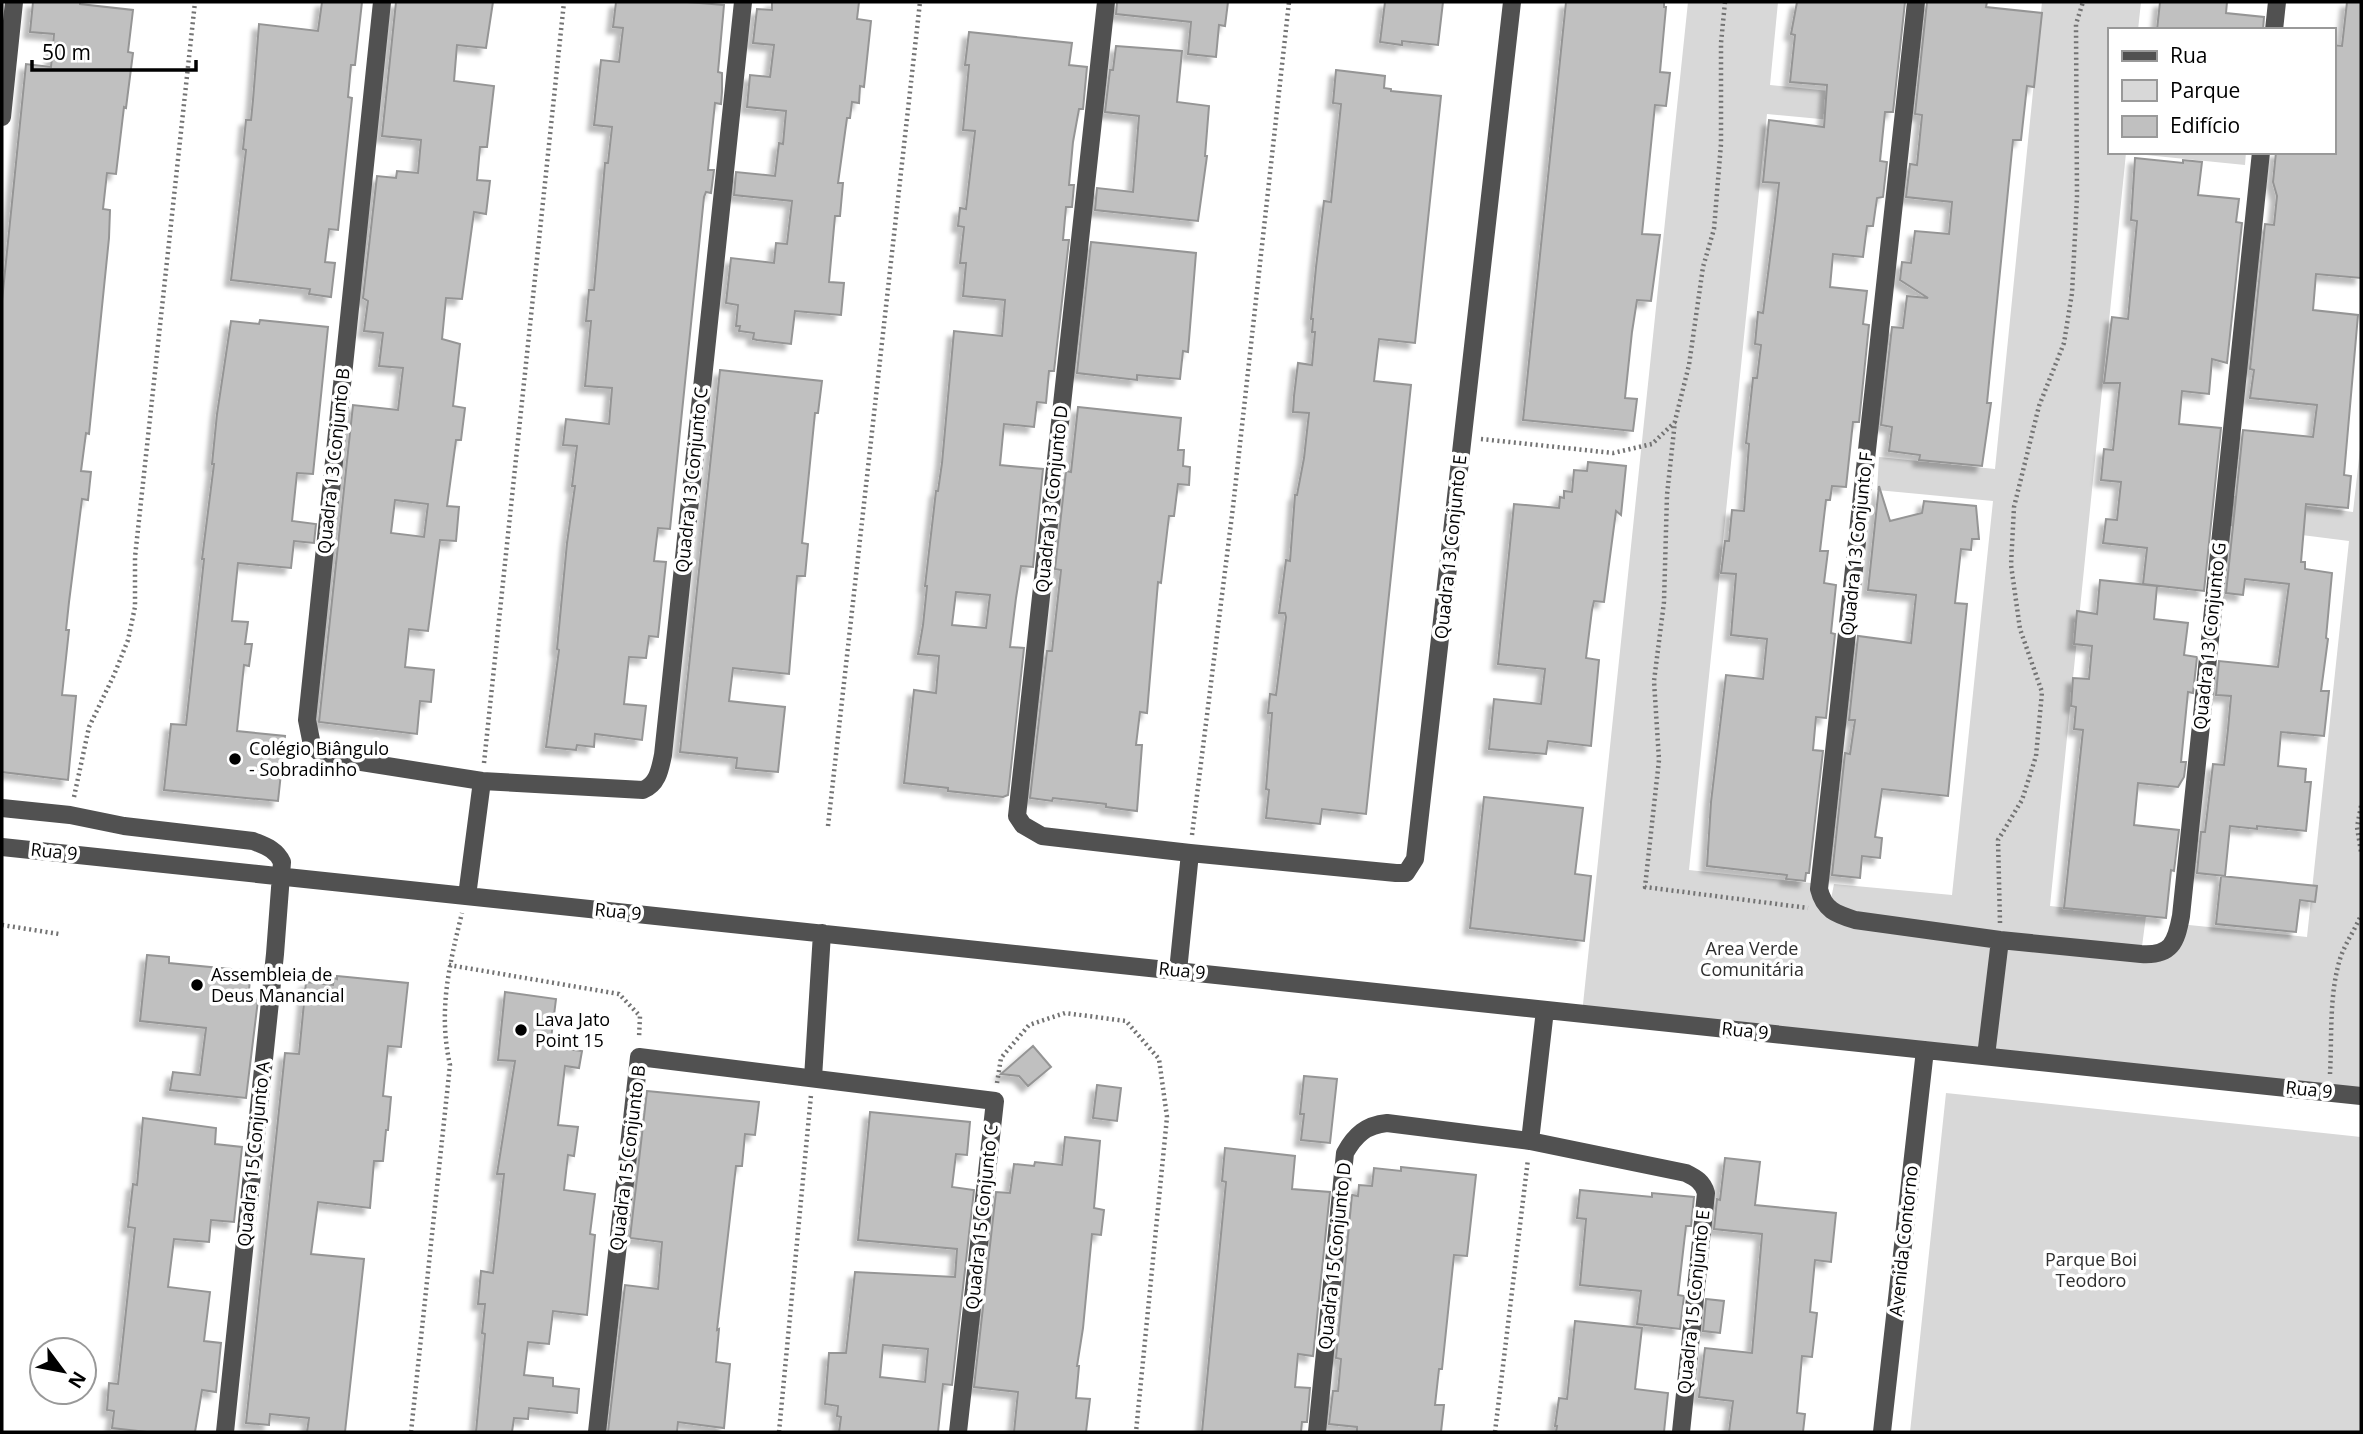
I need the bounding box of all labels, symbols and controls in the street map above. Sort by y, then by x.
scale bar [32,28,196,72]
legend [2108,28,2335,154]
text: 50 m [42,38,91,66]
text: Rua [2170,41,2208,69]
text: Parque [2170,76,2240,104]
text: Edifício [2170,111,2240,139]
street label: Quadra 13 Conjunto B [311,367,355,555]
street label: Quadra 13 Conjunto C [669,386,713,574]
street label: Quadra 13 Conjunto D [1029,404,1073,594]
street label: Quadra 13 Conjunto F [1834,451,1878,637]
street label: Quadra 13 Conjunto E [1428,454,1472,640]
street label: Quadra 13 Conjunto G [2187,541,2231,731]
place label: Colégio Biângulo - Sobradinho [249,736,389,781]
marker: Colégio Biângulo - Sobradinho [227,751,243,767]
street label: Rua 9 [29,837,79,865]
street label: Rua 9 [593,897,643,925]
park label: Area Verde Comunitária [1700,936,1804,981]
street label: Rua 9 [1157,956,1207,984]
place label: Assembleia de Deus Manancial [211,962,344,1007]
marker: Assembleia de Deus Manancial [189,977,205,993]
place label: Lava Jato Point 15 [535,1007,610,1052]
street label: Rua 9 [1720,1016,1770,1044]
marker: Lava Jato Point 15 [513,1022,529,1038]
street label: Quadra 15 Conjunto A [231,1059,275,1248]
street label: Quadra 15 Conjunto B [604,1064,650,1252]
street label: Rua 9 [2284,1075,2334,1103]
street label: Quadra 15 Conjunto C [959,1123,1003,1311]
street label: Quadra 15 Conjunto D [1312,1161,1356,1351]
street label: Avenida Contorno [1883,1164,1923,1317]
street label: Quadra 15 Conjunto E [1671,1209,1715,1395]
park label: Parque Boi Teodoro [2045,1247,2137,1292]
north arrow [28,1336,98,1406]
text: N [62,1367,93,1393]

